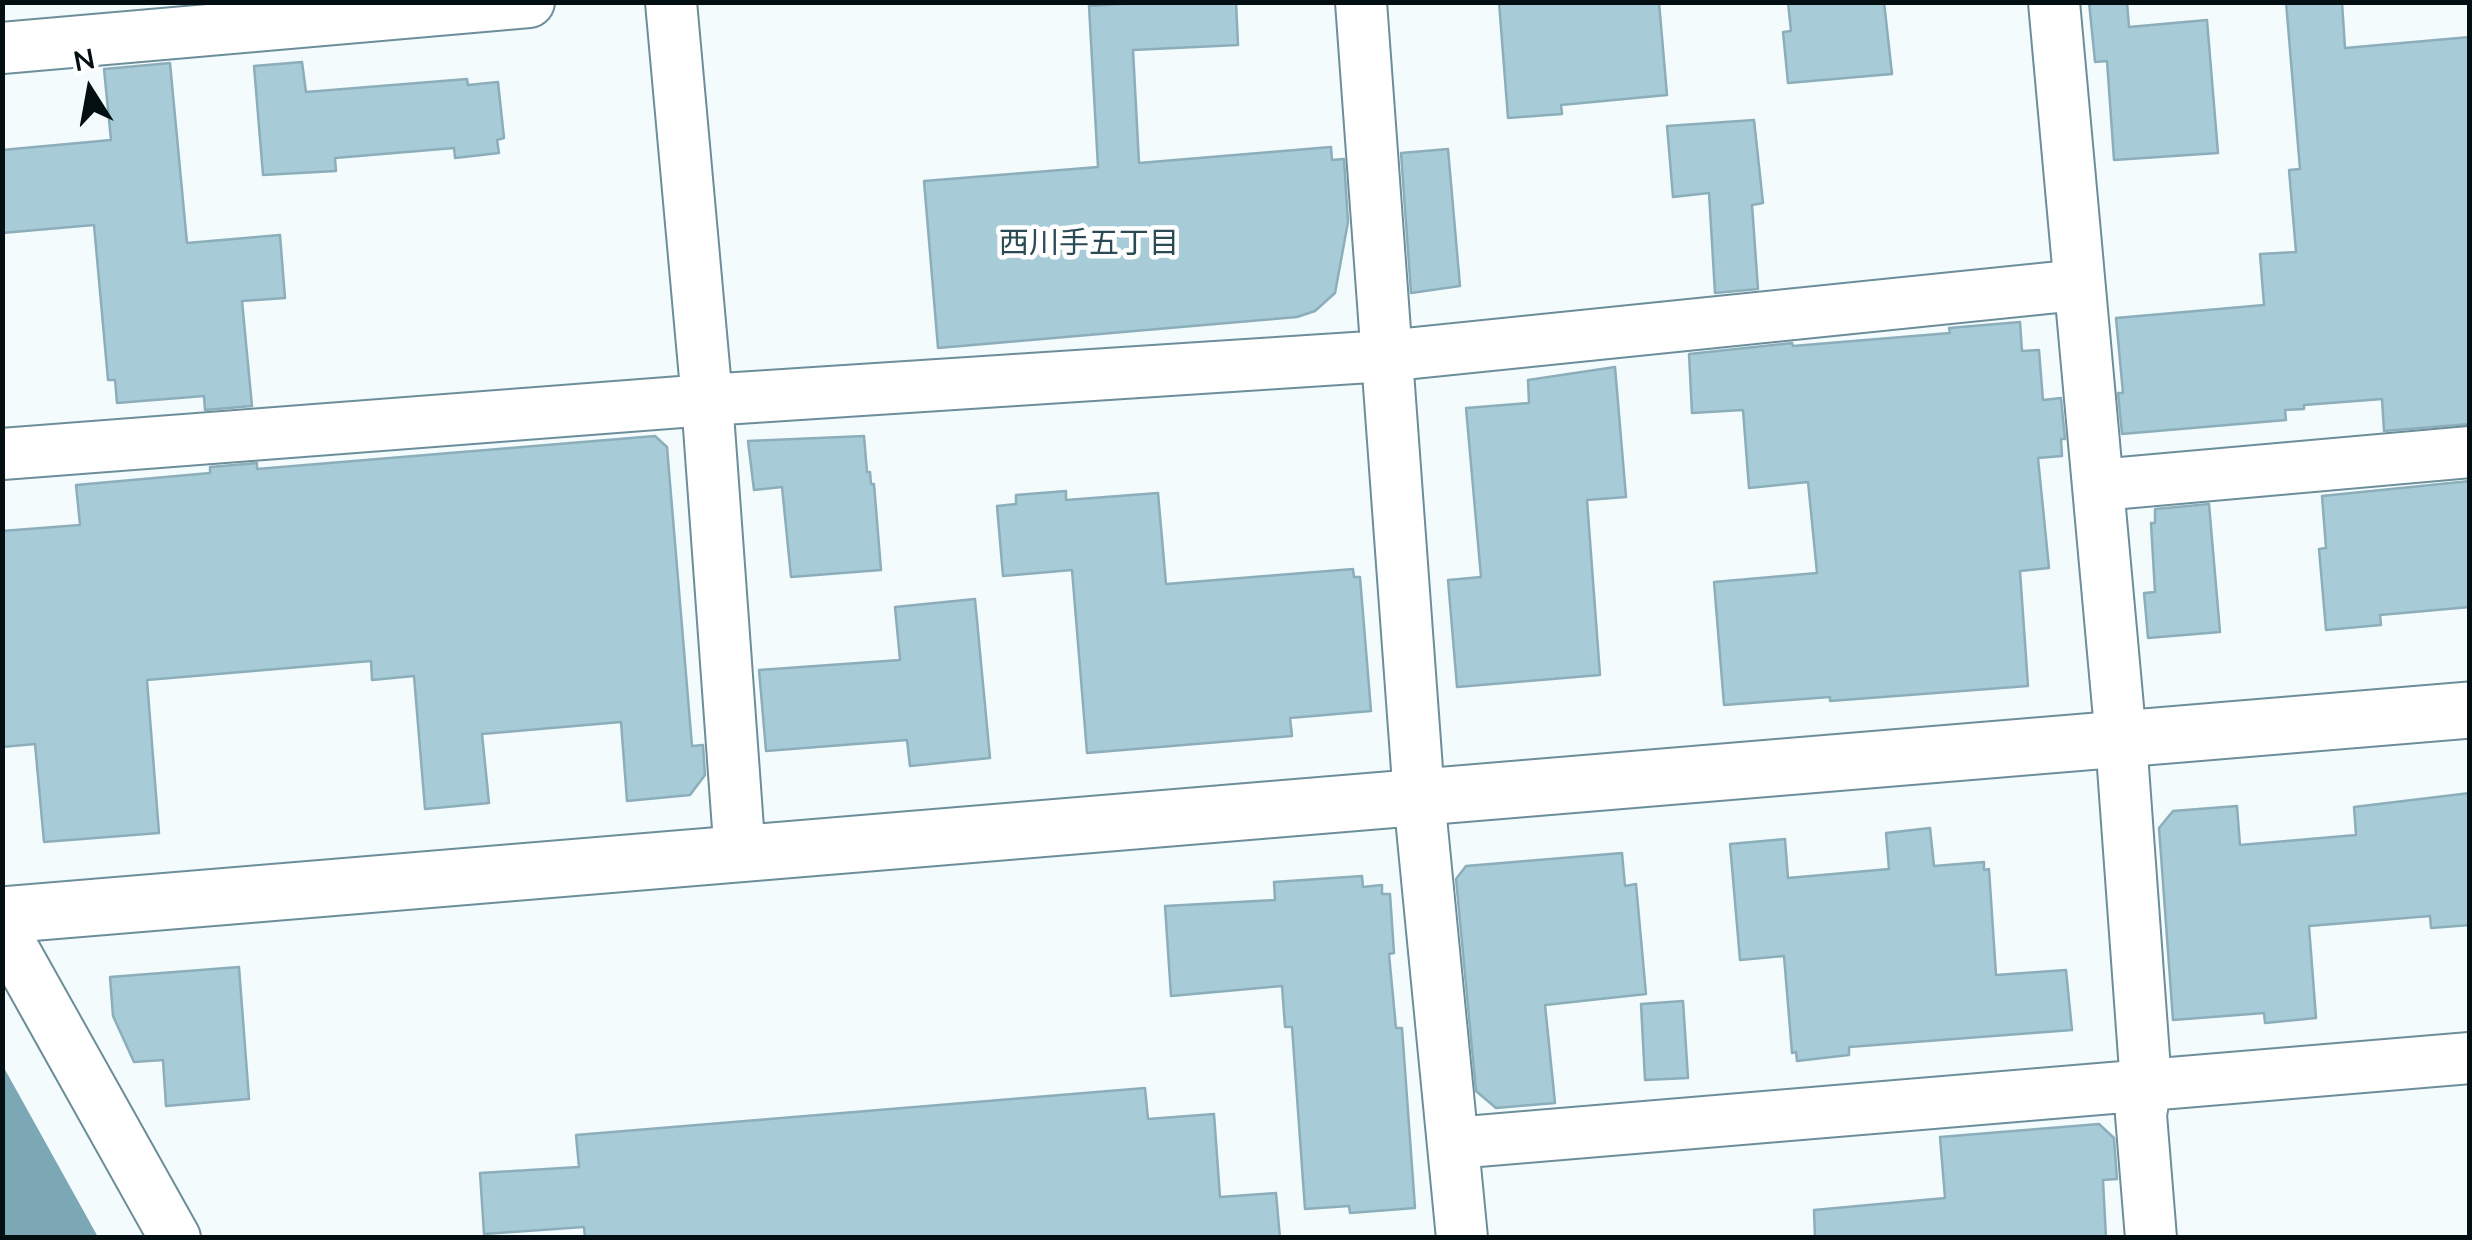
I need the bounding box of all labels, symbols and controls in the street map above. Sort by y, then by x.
north arrow [40,40,140,140]
text: N [70,40,98,81]
district label: 西川手五丁目 [999,228,1179,264]

